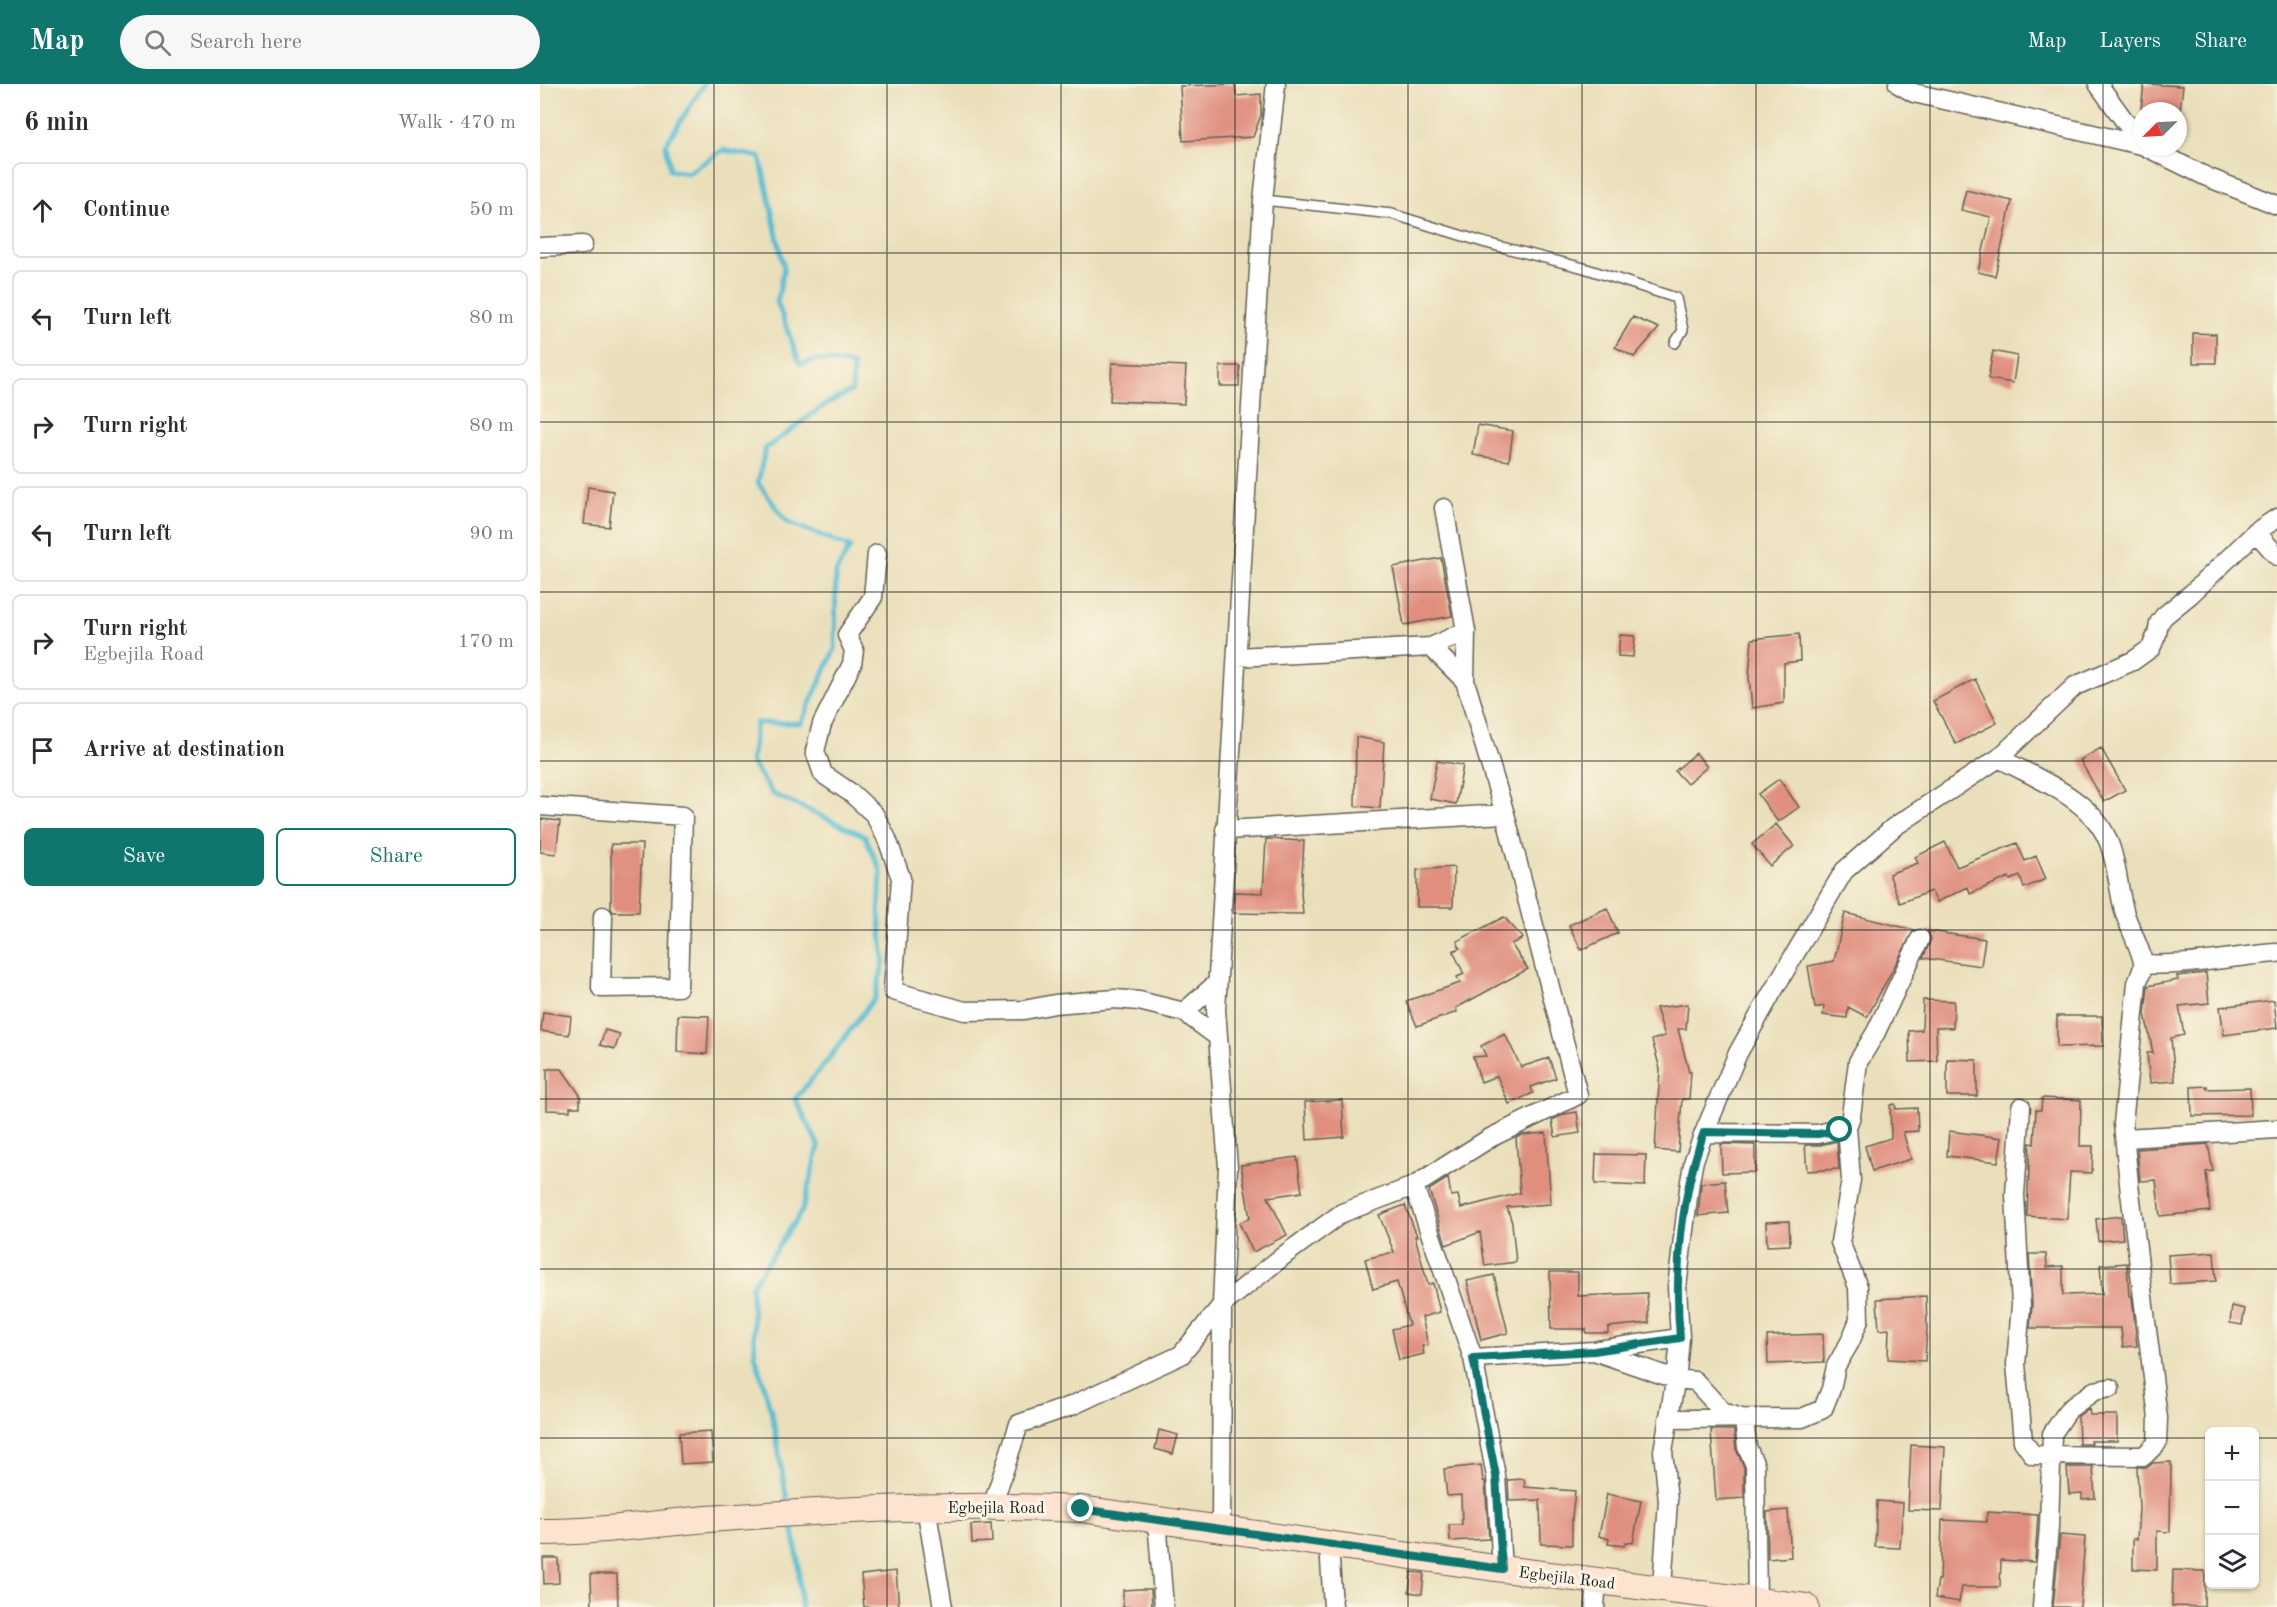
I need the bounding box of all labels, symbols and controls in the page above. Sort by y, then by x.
search box [120,15,540,69]
icon: search [141,26,174,59]
text: Map [30,28,84,56]
text: Search here [189,31,302,53]
text: Map [2027,31,2066,52]
text: Layers [2099,31,2161,52]
text: Share [2194,31,2247,52]
north arrow [2133,102,2187,156]
text: 6 min [24,110,89,136]
text: Walk · 470 m [397,113,516,133]
icon: ahead [26,194,59,227]
text: Continue [83,199,170,221]
text: 50 m [469,200,514,220]
icon: left [26,302,59,335]
text: Turn left [83,307,172,329]
text: 80 m [469,308,514,328]
icon: right [26,410,59,443]
text: Turn right [83,415,187,437]
text: 80 m [469,416,514,436]
icon: left [26,518,59,551]
text: Turn left [83,523,172,545]
text: 90 m [469,524,514,544]
text: Turn right [83,618,187,640]
icon: right [26,626,59,659]
text: 170 m [458,632,514,652]
text: Egbejila Road [83,645,204,665]
icon: arrive [26,734,59,767]
text: Arrive at destination [83,739,285,761]
button: Save [24,828,264,886]
button: Share [276,828,516,886]
route start [1826,1116,1852,1142]
map controls [2205,1427,2259,1589]
button: + [2205,1427,2259,1481]
button: − [2205,1481,2259,1535]
route end [1067,1495,1093,1521]
street label: Egbejila Road [947,1501,1045,1517]
button: layers [2205,1535,2259,1589]
street label: Egbejila Road [1518,1565,1616,1593]

